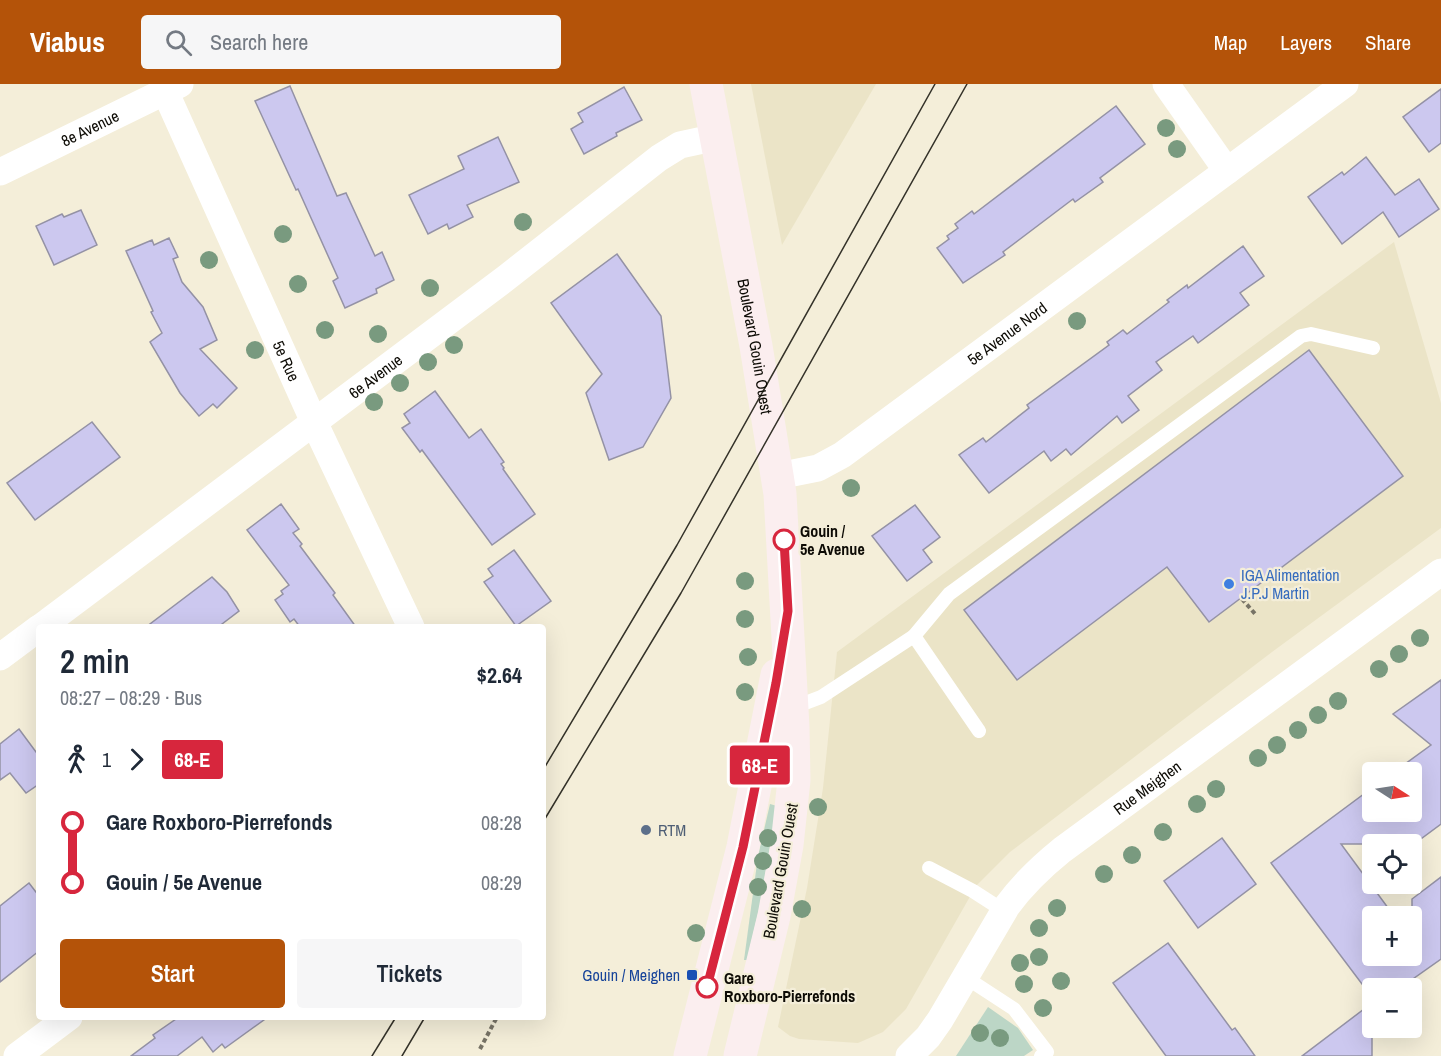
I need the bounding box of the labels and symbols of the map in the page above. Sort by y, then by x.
street label: 8e Avenue [57,105,122,152]
street label: Boulevard Gouin Ouest [732,277,778,416]
street label: 5e Avenue Nord [963,297,1051,370]
street label: 5e Rue [268,337,305,385]
street label: 6e Avenue [344,349,407,403]
place label: Gouin / 5e Avenue [800,520,865,560]
marker: Gouin / 5e Avenue [773,529,795,551]
place label: IGA Alimentation J.P.J Martin [1241,564,1339,604]
marker: IGA Alimentation J.P.J Martin [1222,577,1236,591]
line badge: 68-E [718,746,802,784]
street label: Rue Meighen [1109,755,1185,820]
north arrow [1362,762,1422,822]
street label: Boulevard Gouin Ouest [757,801,803,940]
place label: RTM [658,819,686,841]
marker: RTM [639,823,653,837]
place label: Gouin / Meighen [582,964,680,986]
place label: Gare Roxboro-Pierrefonds [724,967,855,1007]
marker: Gouin / Meighen [685,968,699,982]
marker: Gare Roxboro-Pierrefonds [696,976,718,998]

